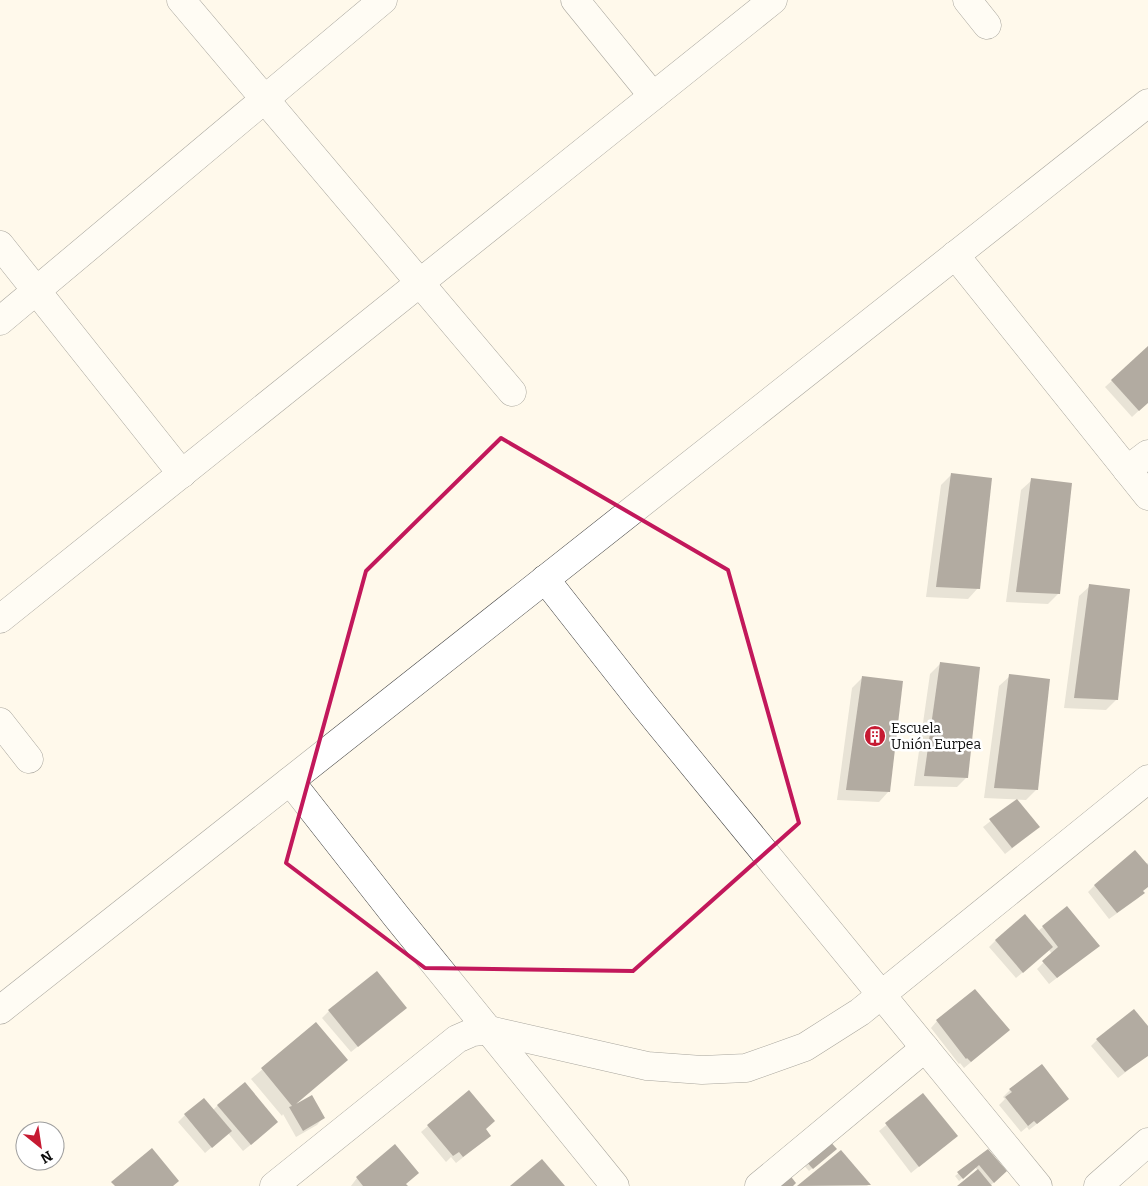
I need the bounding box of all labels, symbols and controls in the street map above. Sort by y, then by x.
place label: Escuela Unión Eurpea [891,720,981,753]
building icon: Escuela Unión Eurpea [863,724,887,748]
north arrow [15,1121,65,1171]
text: N [37,1147,55,1167]

